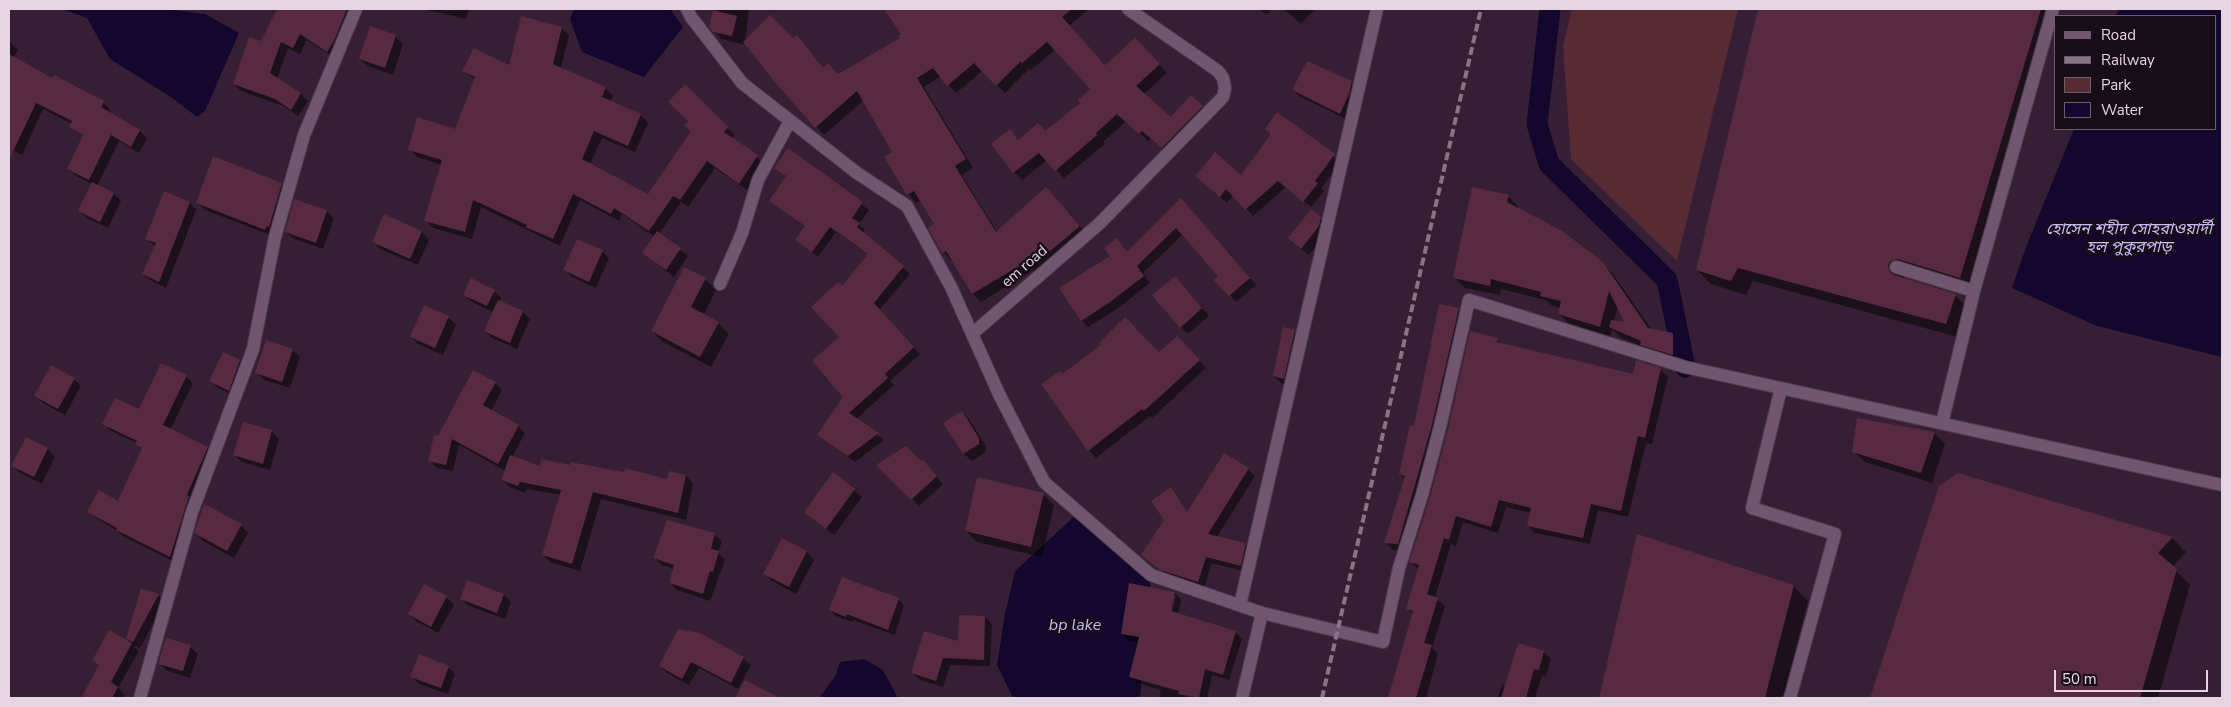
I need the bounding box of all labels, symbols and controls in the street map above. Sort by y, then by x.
legend [2054,15,2216,130]
text: Road [2101,25,2136,45]
text: Railway [2101,50,2155,70]
text: Park [2101,75,2131,95]
text: Water [2101,100,2143,120]
water label: হোসেন শহীদ সোহরাওয়ার্দী হল পুকুরপাড় [2046,220,2212,258]
street label: em road [998,242,1052,292]
water label: bp lake [1049,616,1101,636]
scale bar [2056,660,2210,692]
text: 50 m [2062,669,2097,689]

